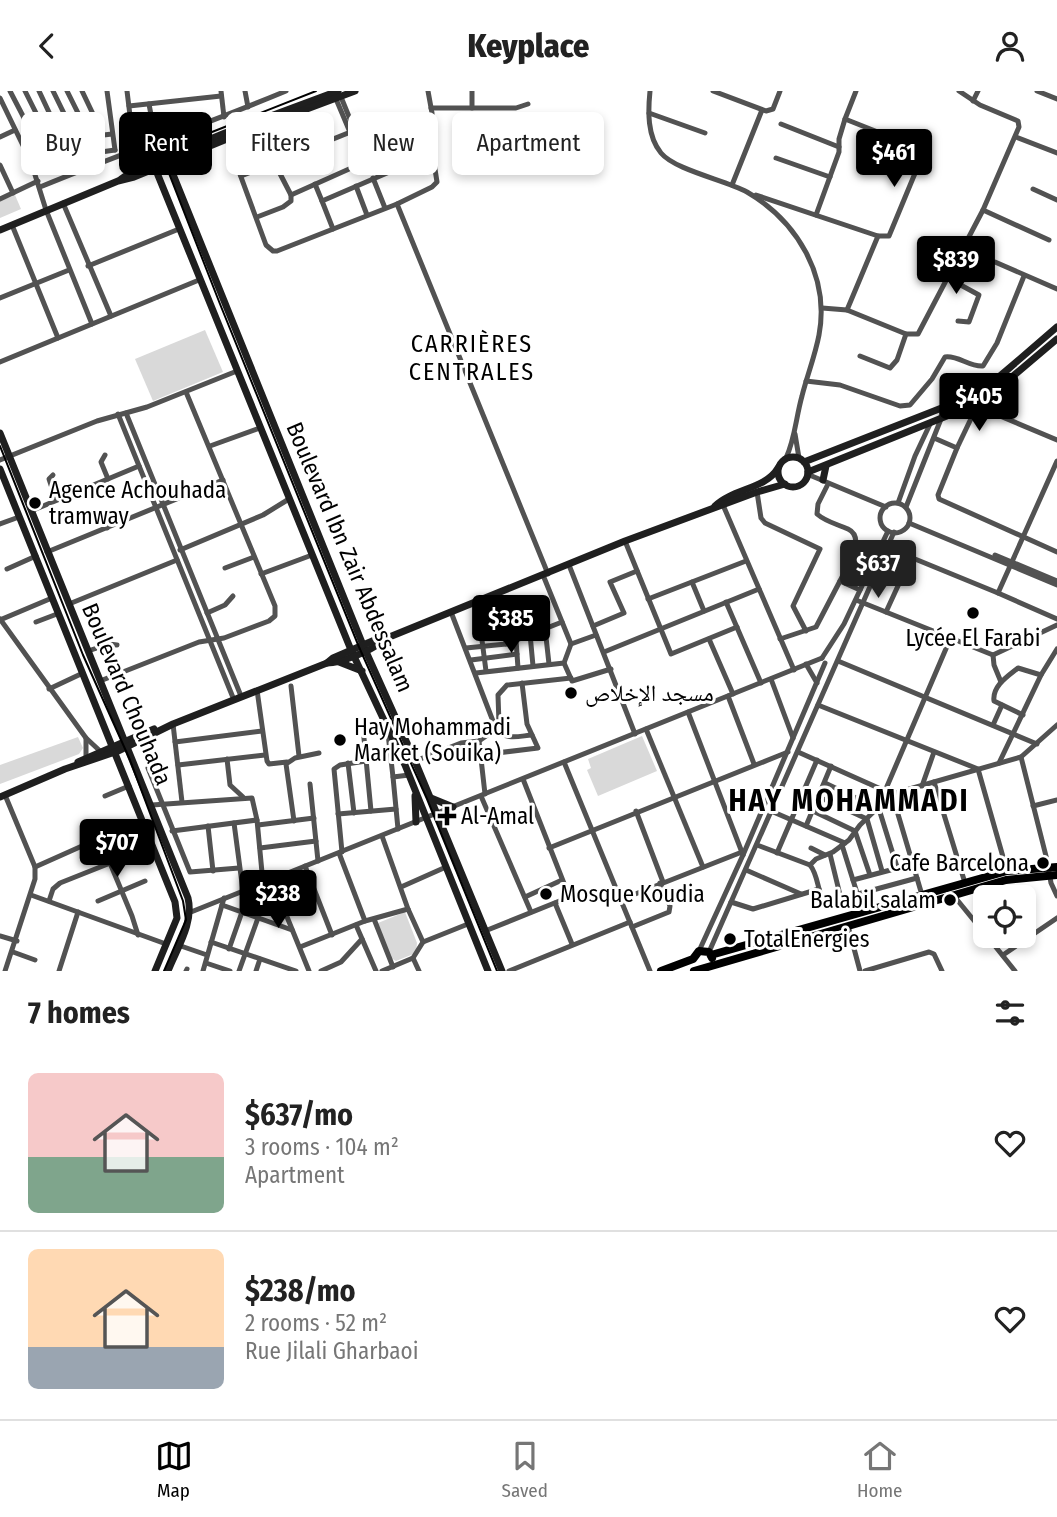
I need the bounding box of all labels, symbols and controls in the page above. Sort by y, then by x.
icon: back [28,27,66,65]
text: Keyplace [468,27,589,65]
icon: person [991,27,1029,65]
chip: Buy [21,112,105,175]
chip: Rent [119,112,212,175]
chip: Filters [226,112,334,175]
chip: New [348,112,438,175]
chip: Apartment [452,112,604,175]
pin: $461 [853,129,935,189]
text: $461 [872,138,916,166]
pin: $839 [915,237,997,296]
text: $839 [933,245,979,273]
district label: CARRIÈRES CENTRALES [409,329,535,386]
pin: $405 [938,373,1020,433]
text: $405 [955,382,1003,410]
street label: Boulevard Ibn Zair Abdessalam [280,418,420,696]
place label: Agence Achouhada tramway [49,476,226,530]
marker: Agence Achouhada tramway [27,495,43,511]
pin: $637 [837,540,919,600]
text: $637 [856,549,900,577]
pin: $385 [470,595,552,655]
street label: Boulevard Chouhada [76,599,178,789]
text: $385 [488,604,534,632]
marker: Lycée El Farabi [965,605,981,621]
place label: Lycée El Farabi [905,624,1041,652]
place label: مسجد الإخلاص [585,679,714,707]
marker: مسجد الإخلاص [563,685,579,701]
place label: Hay Mohammadi Market (Souika) [354,713,511,767]
marker: Hay Mohammadi Market (Souika) [332,732,348,748]
district label: HAY MOHAMMADI [728,783,970,819]
place label: Al-Amal [461,802,534,830]
marker: Al-Amal [439,808,455,824]
pin: $707 [76,819,158,879]
text: $707 [96,828,138,856]
place label: Cafe Barcelona [889,849,1029,877]
marker: Cafe Barcelona [1035,855,1051,871]
pin: $238 [237,871,319,930]
text: $238 [256,879,300,907]
place label: Mosque Koudia [560,880,705,908]
map controls [973,885,1036,948]
button: locate [973,885,1036,948]
marker: Mosque Koudia [538,886,554,902]
place label: Balabil salam [810,886,936,914]
marker: Balabil salam [942,892,958,908]
place label: TotalEnergies [744,925,870,953]
marker: TotalEnergies [722,931,738,947]
icon: filters [991,994,1029,1032]
text: 7 homes [28,995,130,1031]
text: $637/mo [245,1097,353,1133]
icon: home [84,1101,168,1185]
icon: heart [991,1124,1029,1162]
text: 3 rooms · 104 m² [245,1133,399,1161]
text: Apartment [245,1161,345,1189]
text: $238/mo [245,1273,356,1309]
icon: home [84,1277,168,1361]
icon: heart [991,1300,1029,1338]
text: 2 rooms · 52 m² [245,1309,387,1337]
text: Rue Jilali Gharbaoi [245,1337,418,1365]
tab: Map [155,1437,193,1502]
tab: Saved [502,1437,548,1502]
tab: Home [857,1437,902,1502]

